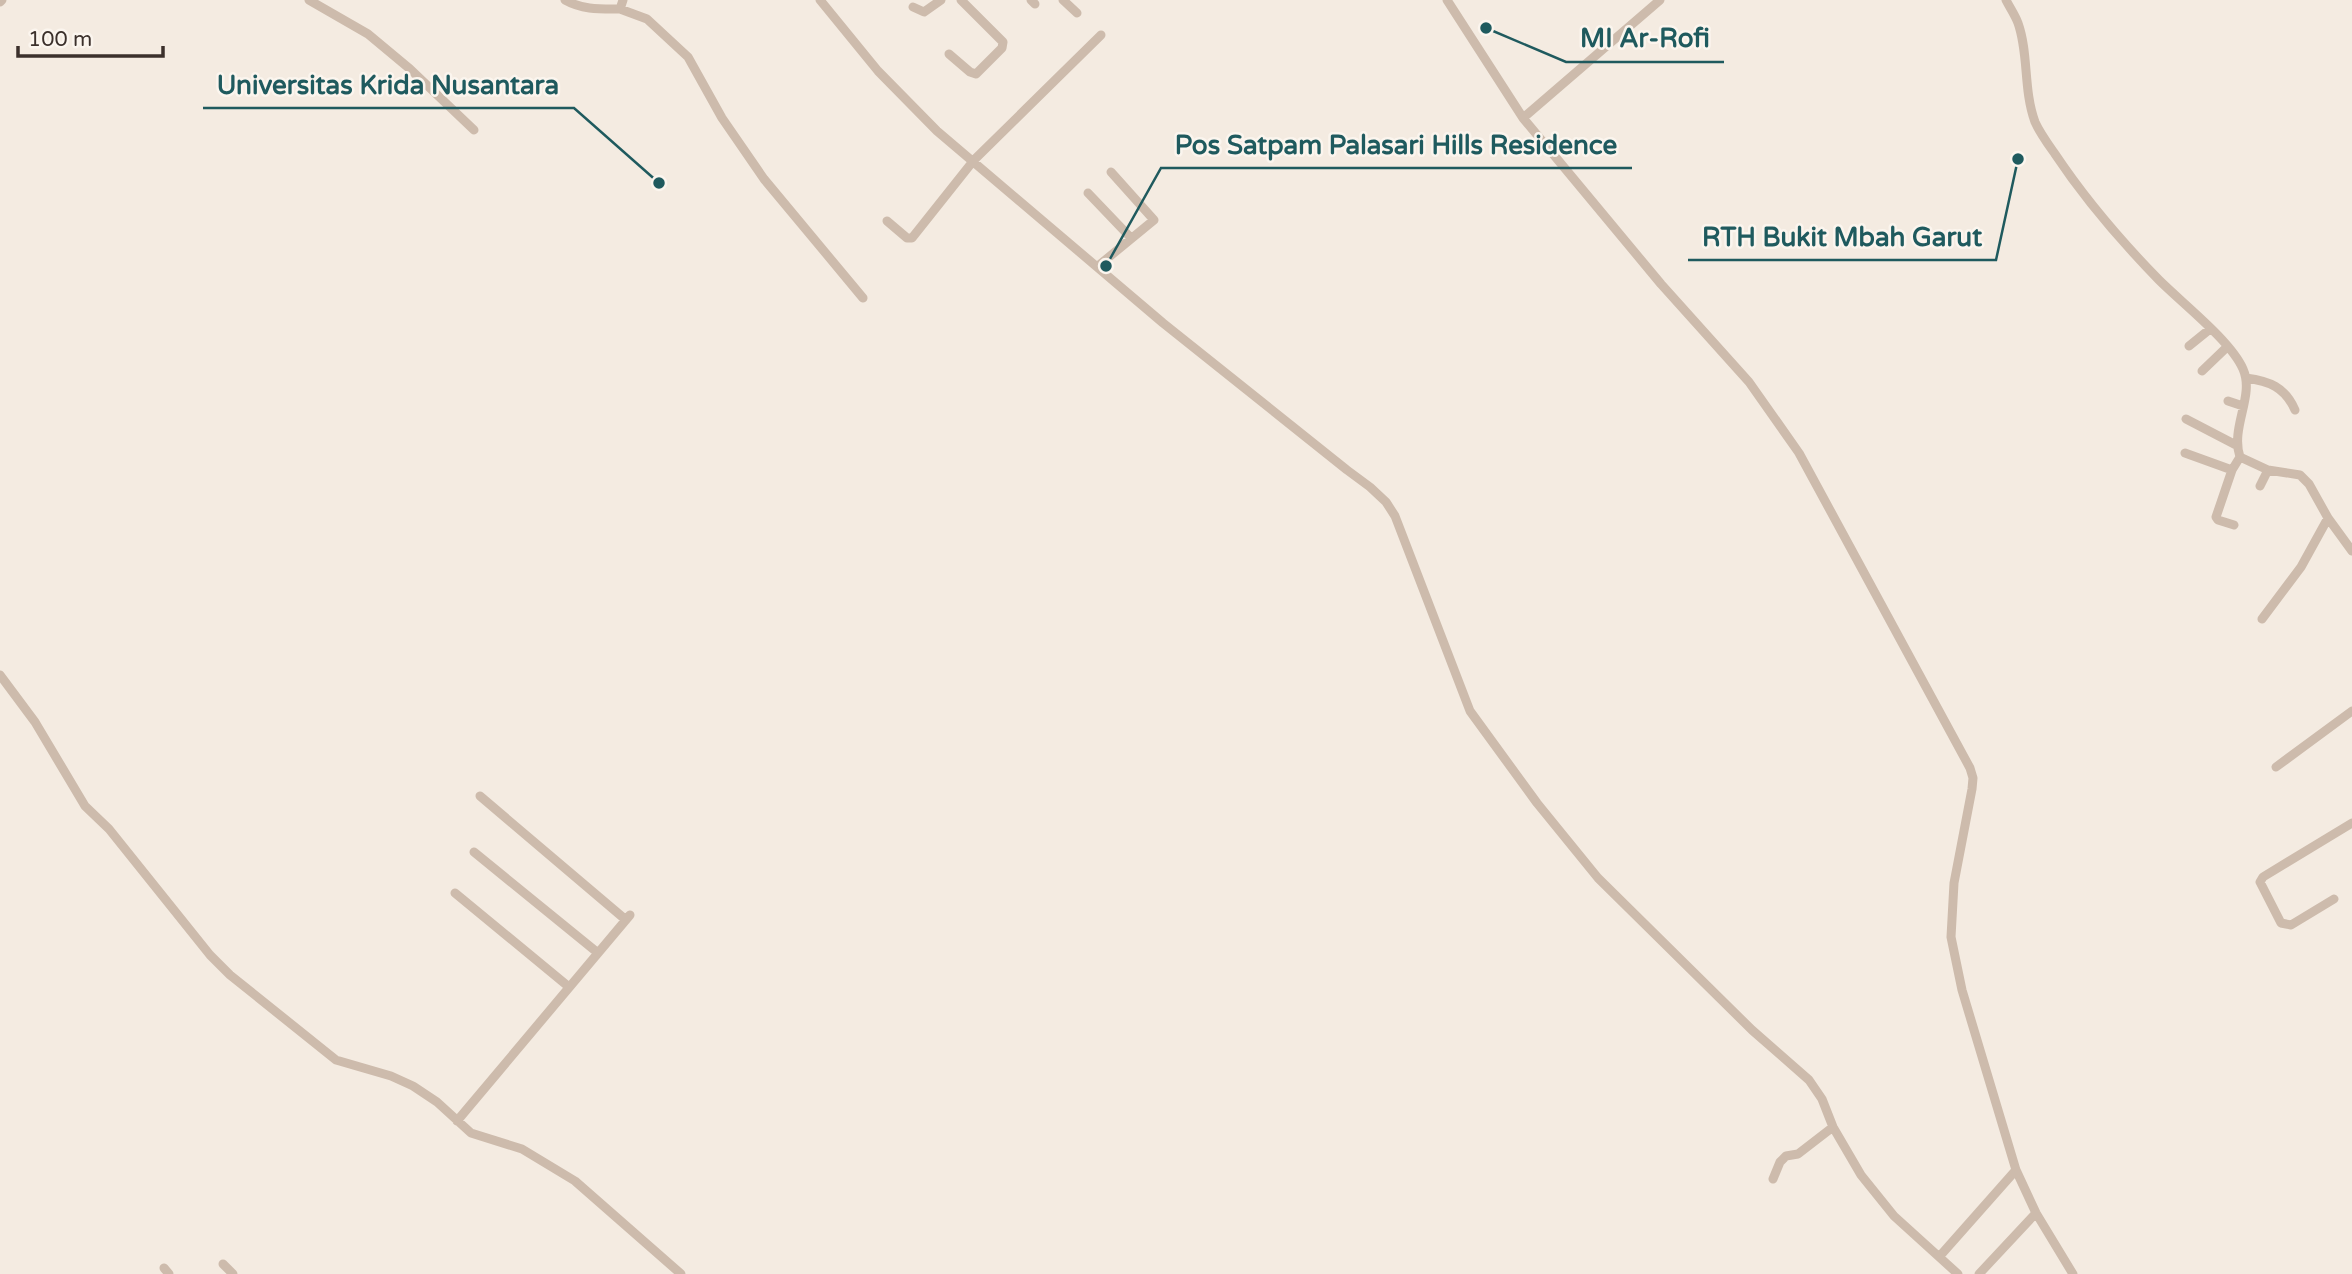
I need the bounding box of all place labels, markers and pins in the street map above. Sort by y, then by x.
callout: MI Ar-Rofi [1566,15,1724,62]
callout: Universitas Krida Nusantara [203,61,574,108]
callout: Pos Satpam Palasari Hills Residence [1161,121,1632,168]
callout: RTH Bukit Mbah Garut [1688,213,1996,260]

